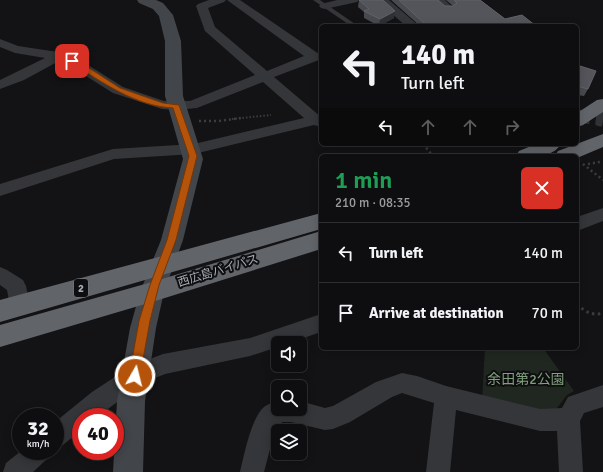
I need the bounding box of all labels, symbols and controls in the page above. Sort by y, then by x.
text: 140 m [401,38,475,72]
icon: left [335,40,387,92]
pin [55,44,89,78]
icon: arrive [61,50,83,72]
text: Turn left [401,72,464,94]
icon: left [375,116,397,138]
icon: ahead [417,116,439,138]
icon: ahead [459,116,481,138]
icon: right [501,116,523,138]
text: 1 min [335,165,392,195]
button: close [521,167,563,209]
text: 210 m · 08:35 [335,195,411,211]
icon: left [335,242,357,264]
text: Turn left [369,244,423,262]
text: 140 m [523,244,563,262]
street label: 西広島バイパス [176,252,260,290]
road number: 2 [74,279,88,297]
icon: arrive [335,302,357,324]
text: Arrive at destination [369,304,504,322]
text: 70 m [532,304,563,322]
map controls [271,336,307,460]
button: sound [271,336,307,372]
position arrow [114,355,156,397]
park label: 余田第2公園 [487,371,565,388]
button: search [271,380,307,416]
speed limit sign: 40 [72,408,124,460]
text: 32 [27,416,49,441]
button: layers [271,424,307,460]
text: km/h [27,438,49,450]

